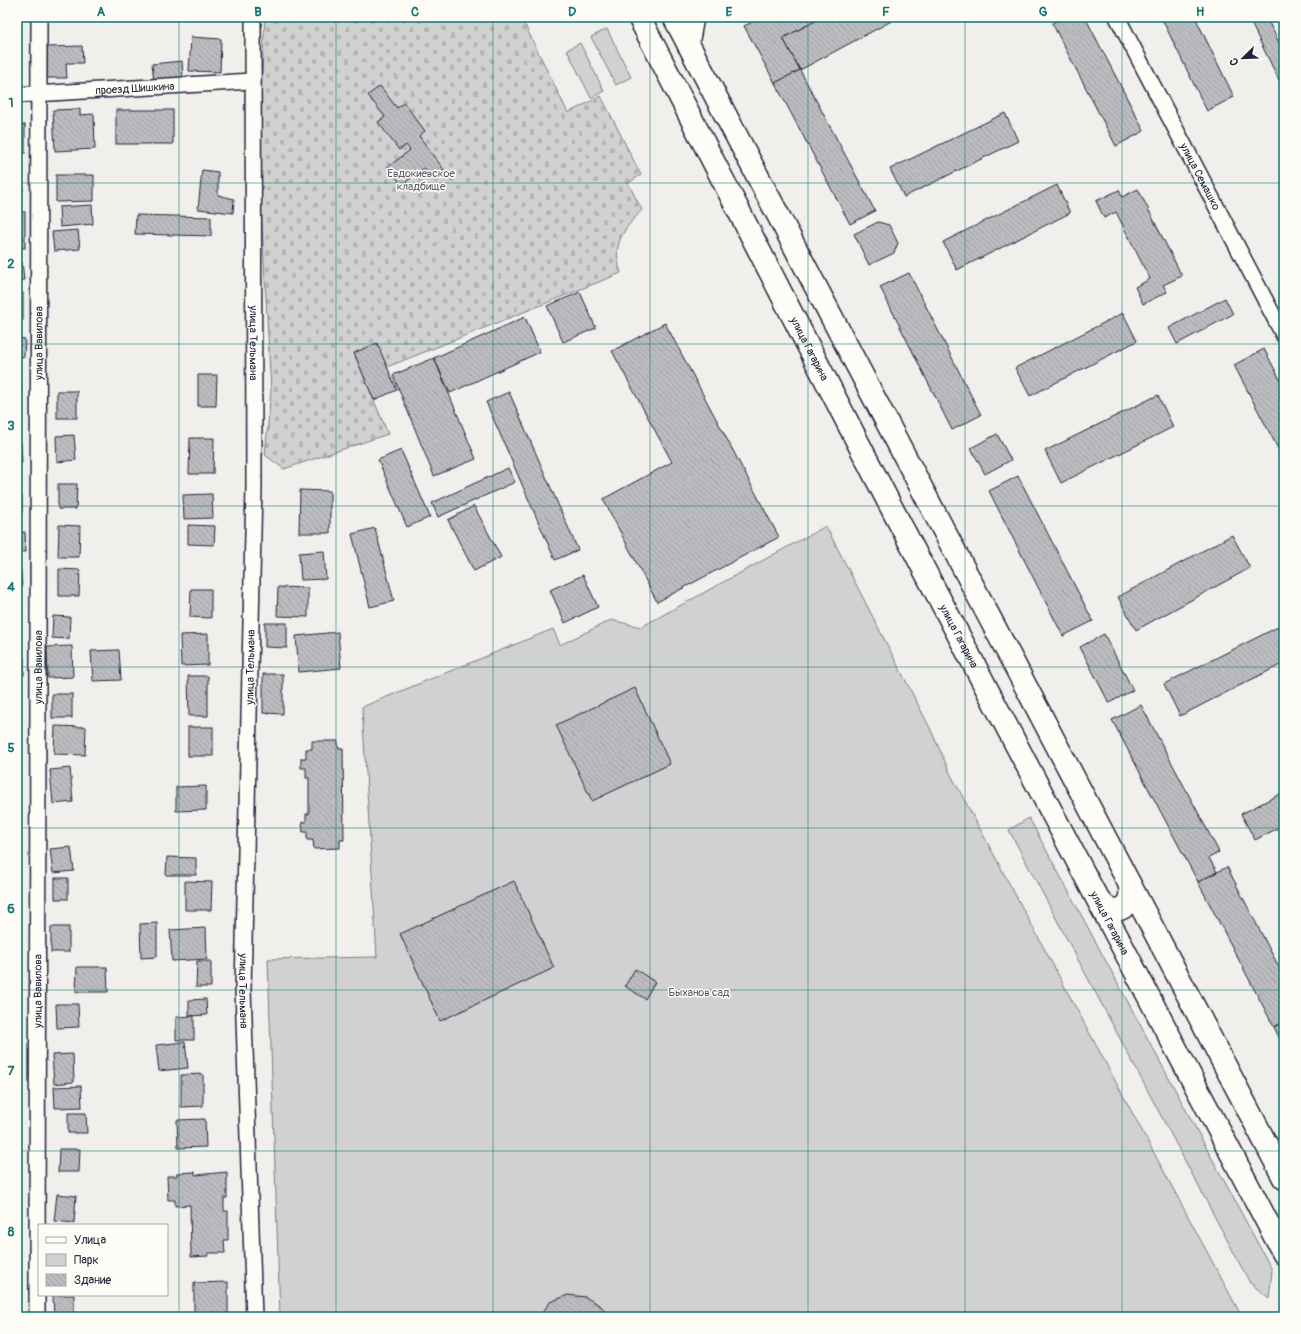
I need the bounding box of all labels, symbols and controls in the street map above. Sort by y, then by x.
text: A [97,4,106,20]
text: B [254,4,262,20]
text: C [411,4,419,20]
text: D [568,4,576,20]
text: E [726,4,733,20]
text: F [882,4,890,20]
text: G [1039,4,1048,20]
text: H [1196,4,1204,20]
north arrow [1223,38,1263,78]
text: С [1227,56,1242,67]
street label: проезд Шишкина [95,80,175,97]
text: 1 [8,95,14,111]
street label: улица Семашко [1177,140,1223,212]
park label: Евдокиевское кладбище [387,167,455,193]
text: 2 [7,256,15,272]
street label: улица Тельмана [247,304,260,381]
street label: улица Вавилова [32,306,46,381]
street label: улица Гагарина [787,314,831,383]
text: 3 [7,418,15,434]
text: 4 [7,579,15,595]
street label: улица Гагарина [936,602,981,670]
street label: улица Тельмана [243,629,258,706]
street label: улица Вавилова [32,630,45,705]
text: 5 [7,740,15,756]
street label: улица Гагарина [1087,888,1131,957]
text: 6 [7,901,15,917]
street label: улица Тельмана [236,952,250,1029]
street label: улица Вавилова [31,954,45,1029]
park label: Быханов сад [669,986,730,999]
text: 7 [8,1063,15,1079]
text: 8 [8,1224,15,1240]
legend [38,1224,168,1296]
text: Улица [74,1233,106,1248]
text: Парк [74,1253,99,1268]
text: Здание [74,1273,111,1288]

